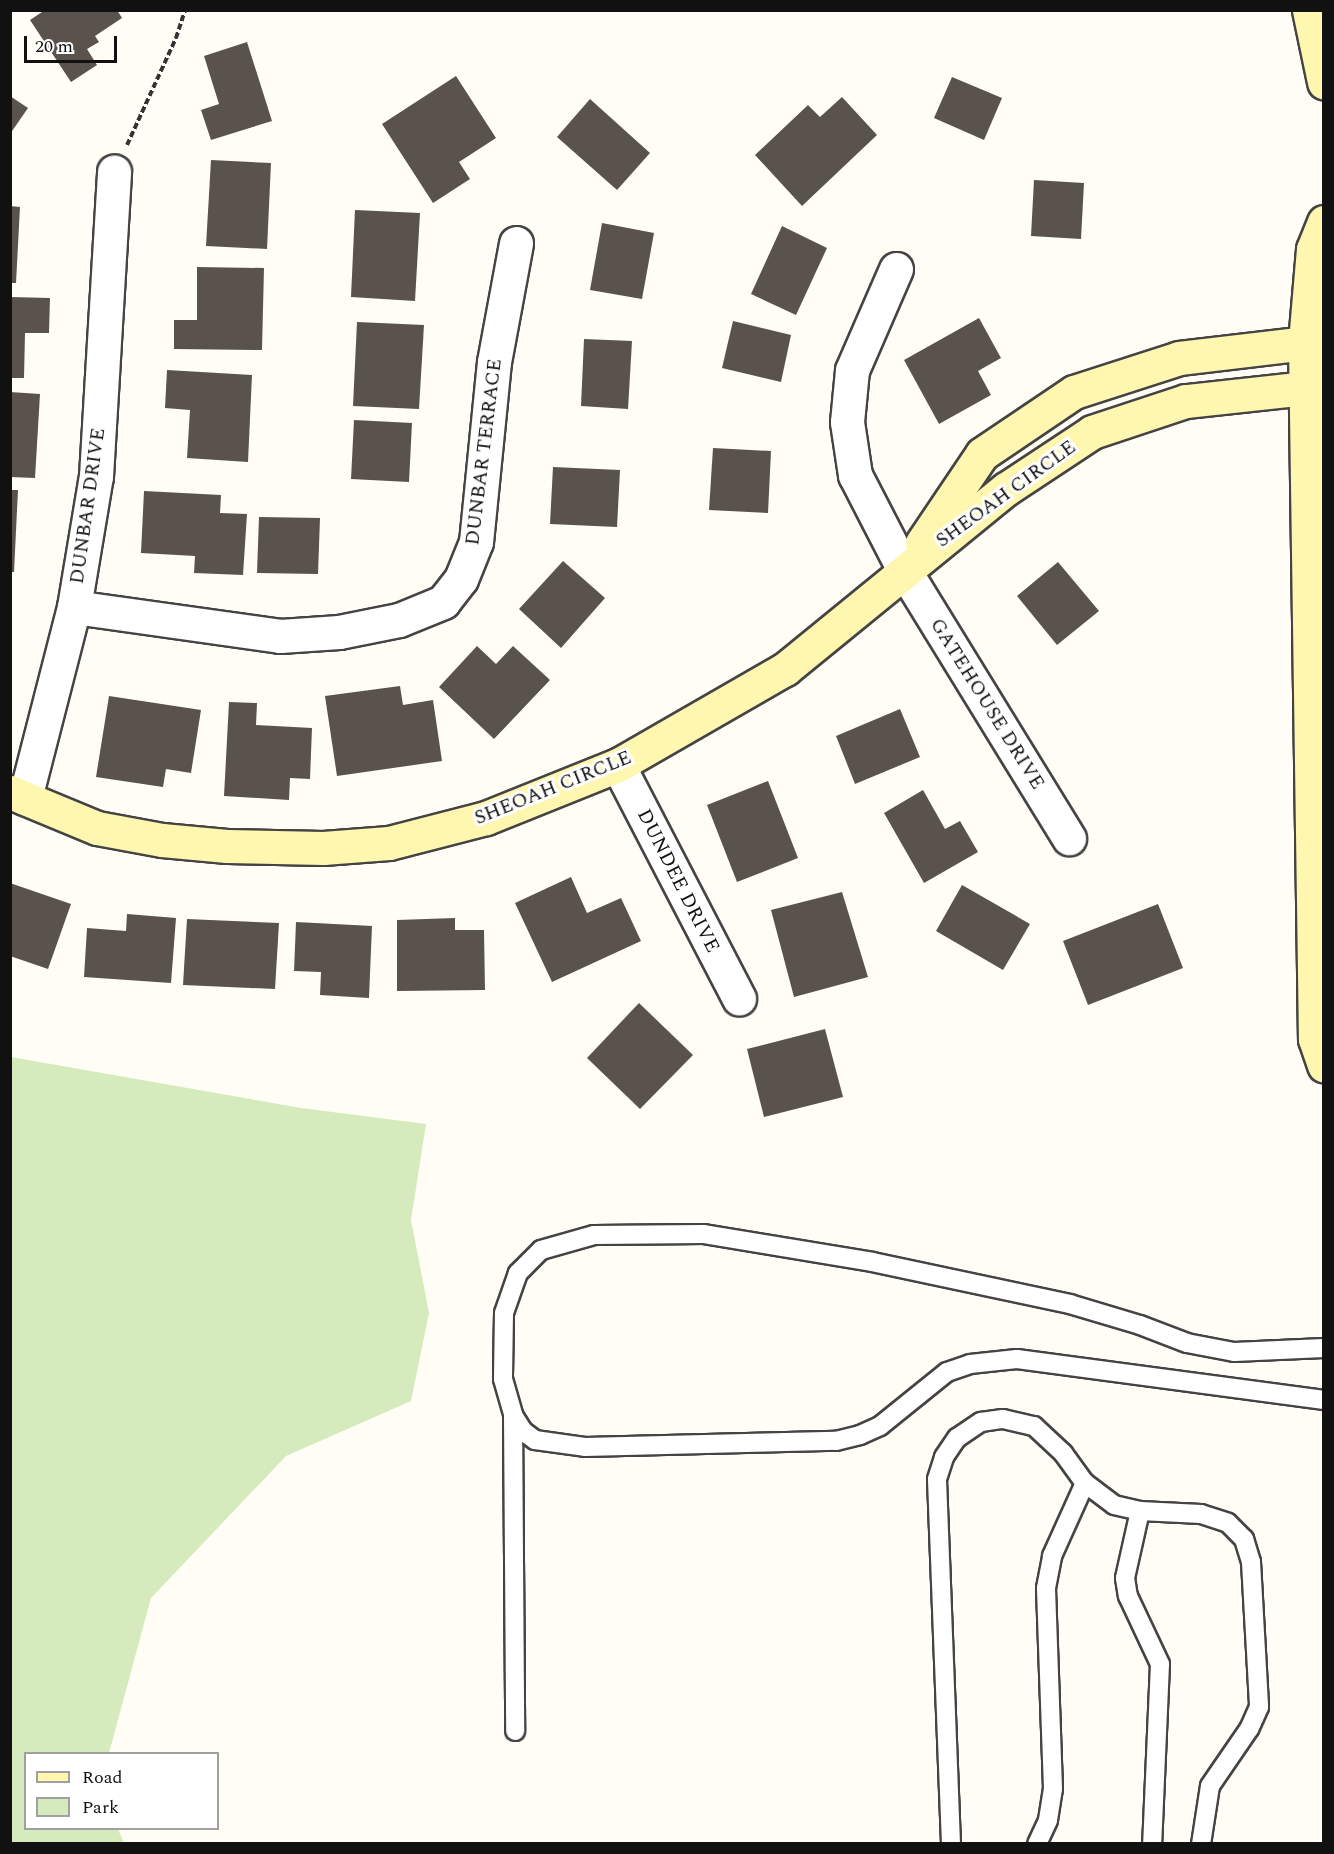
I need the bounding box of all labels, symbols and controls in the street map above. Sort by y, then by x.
scale bar [27,24,120,62]
text: 20 m [35,33,73,60]
street label: DUNBAR TERRACE [461,357,507,547]
street label: DUNBAR DRIVE [65,426,111,586]
street label: SHEOAH CIRCLE [931,435,1081,553]
street label: GATEHOUSE DRIVE [925,614,1049,794]
street label: SHEOAH CIRCLE [471,746,635,830]
street label: DUNDEE DRIVE [631,805,725,957]
legend [24,1752,219,1830]
text: Road [82,1764,123,1791]
text: Park [82,1794,119,1821]

